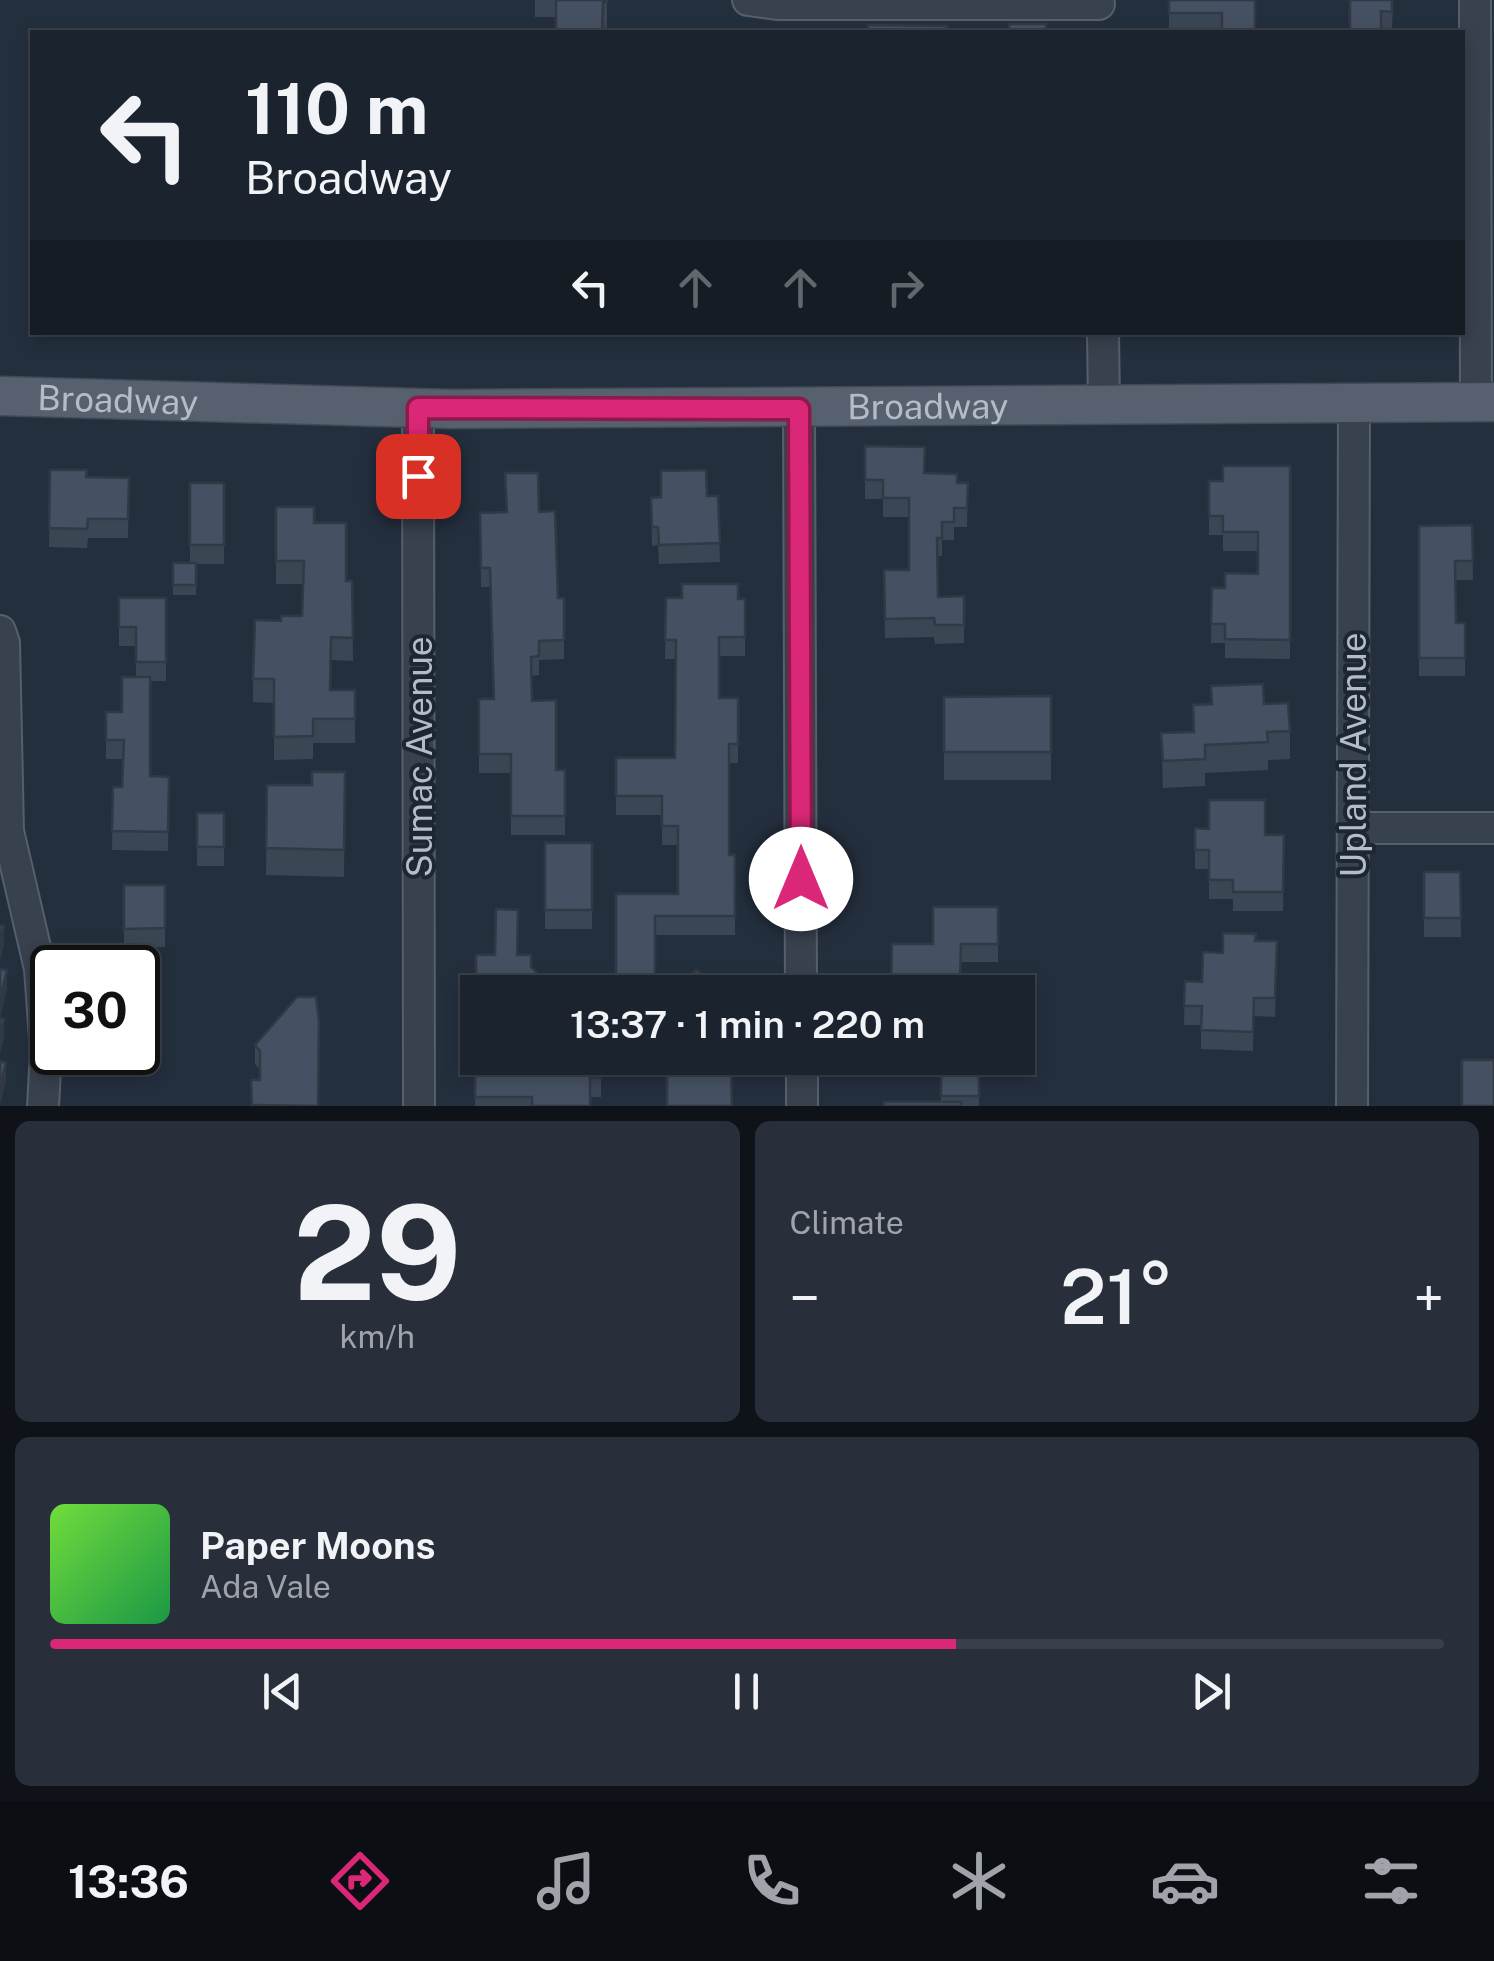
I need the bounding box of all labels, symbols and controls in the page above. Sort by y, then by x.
text: 110 m [245,67,429,150]
icon: left [80,70,210,200]
text: Broadway [245,151,452,204]
icon: left [563,260,618,315]
icon: ahead [668,260,723,315]
icon: ahead [773,260,828,315]
icon: right [878,260,933,315]
street label: Broadway [37,377,199,422]
street label: Broadway [847,385,1008,427]
pin [376,434,461,519]
icon: arrive [391,449,446,504]
street label: Upland Avenue [1333,633,1374,877]
street label: Sumac Avenue [399,636,440,878]
position arrow [749,827,853,931]
speed limit sign: 30 [30,945,160,1075]
text: 13:37 · 1 min · 220 m [570,1002,925,1047]
text: 29 [293,1177,461,1329]
text: Climate [790,1204,904,1241]
text: 21° [1060,1253,1173,1341]
text: − [790,1266,820,1330]
text: + [1414,1266,1444,1330]
text: km/h [340,1318,415,1355]
text: Paper Moons [200,1523,435,1568]
text: Ada Vale [200,1568,331,1605]
icon: previous [255,1664,310,1719]
icon: pause [719,1664,774,1719]
icon: next [1184,1664,1239,1719]
icon: directions [325,1846,395,1916]
icon: music [531,1846,601,1916]
icon: phone [737,1846,807,1916]
icon: climate [944,1846,1014,1916]
icon: car [1150,1846,1220,1916]
icon: filters [1356,1846,1426,1916]
text: 13:36 [68,1855,189,1908]

